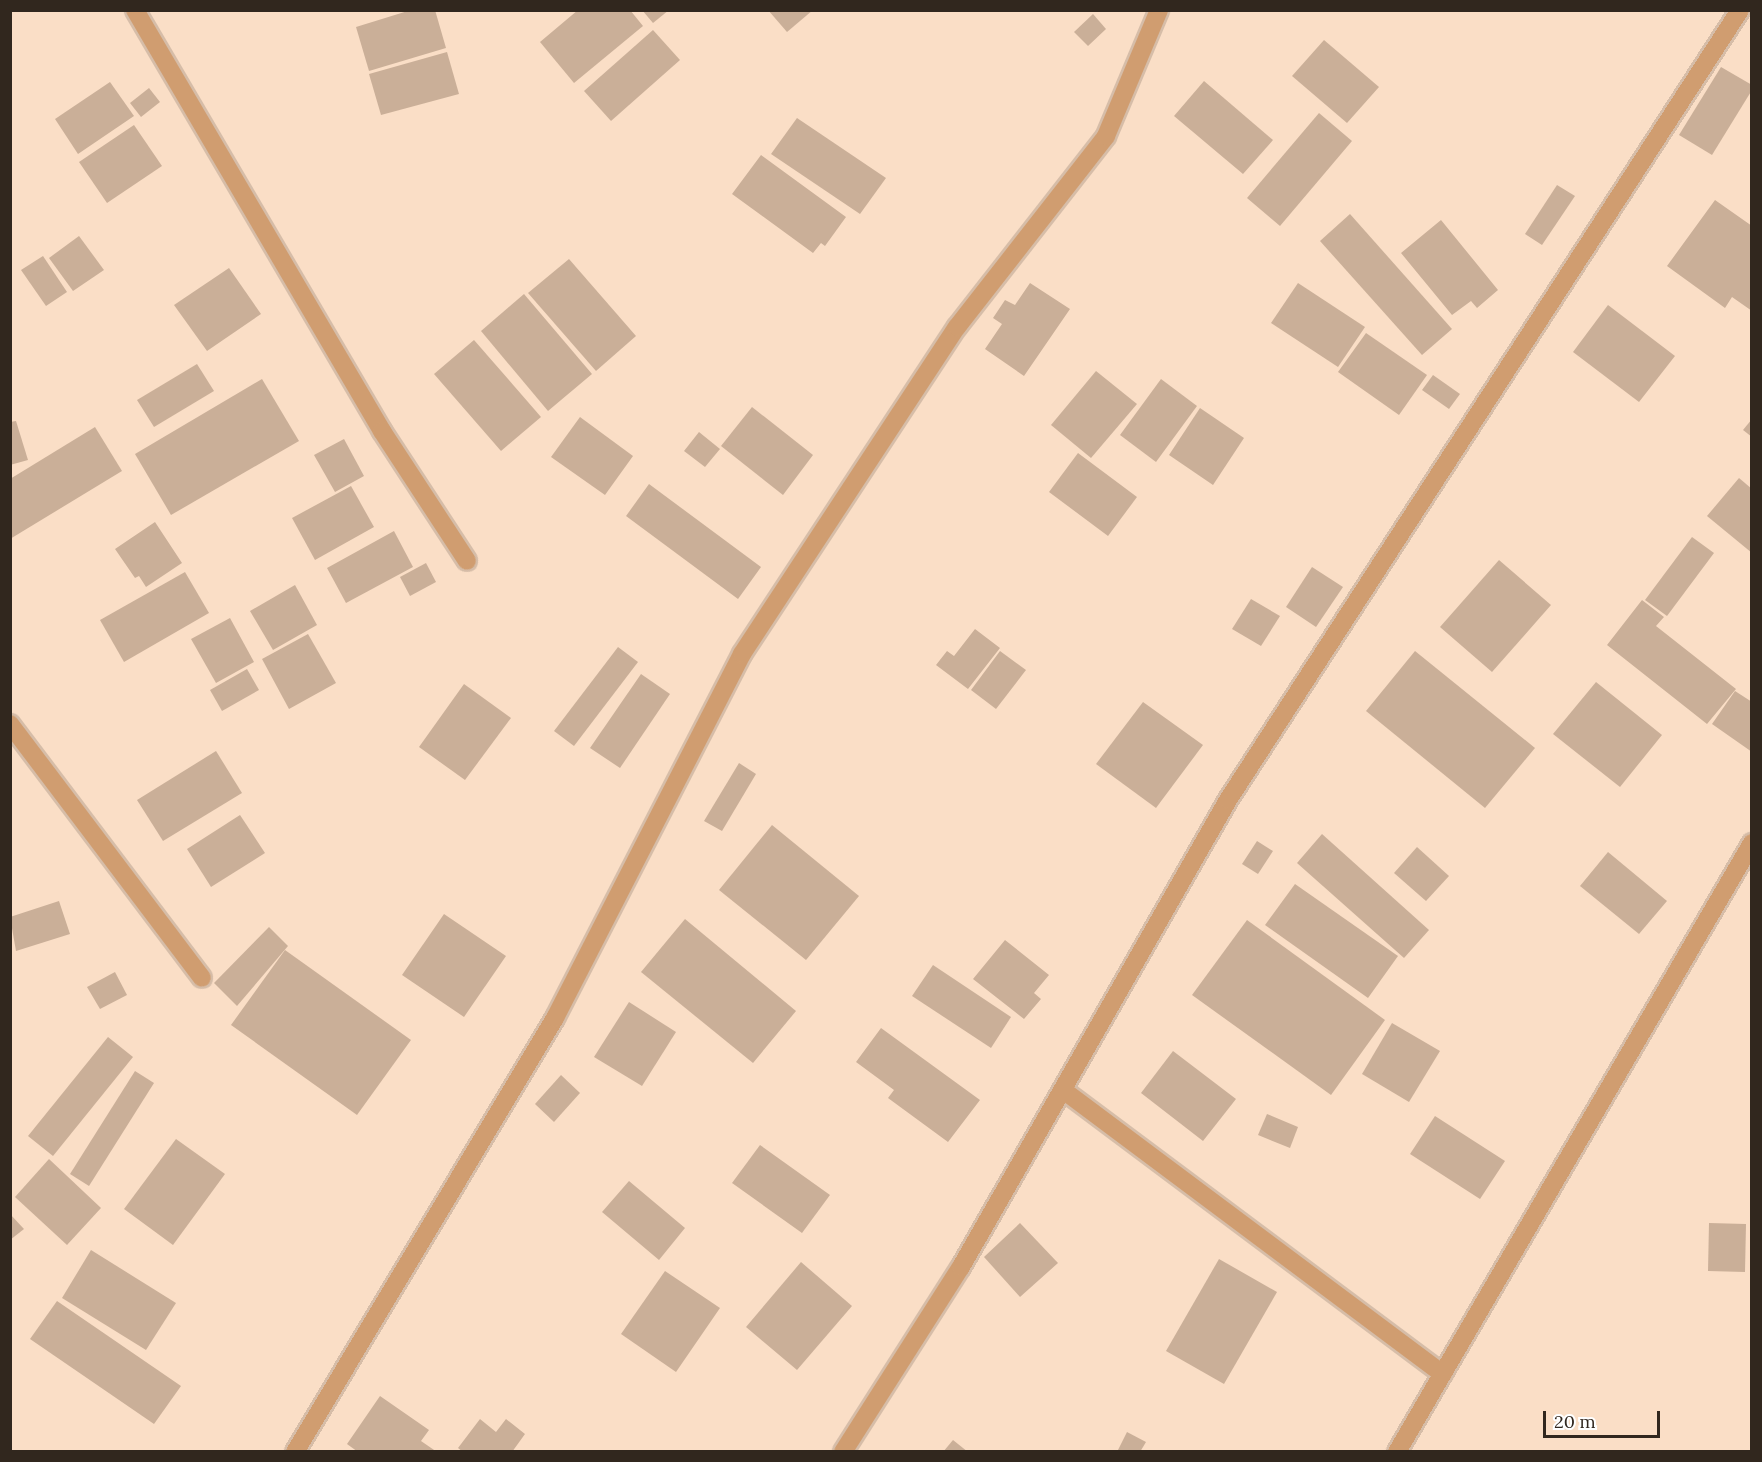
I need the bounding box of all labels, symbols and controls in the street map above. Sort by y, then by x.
scale bar [1546,1399,1663,1437]
text: 20 m [1554,1410,1596,1433]

